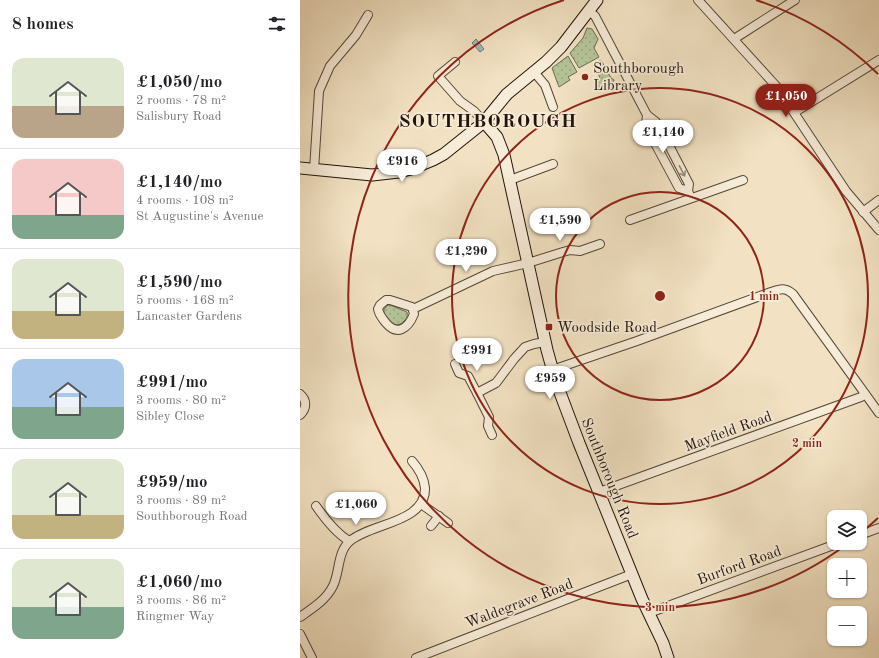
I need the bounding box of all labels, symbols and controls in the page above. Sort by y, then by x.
icon: filters [266,13,288,35]
text: 8 homes [12,16,74,33]
place label: Southborough Library [593,62,684,94]
marker: Southborough Library [580,72,590,82]
icon: home [44,74,92,122]
text: £1,050/mo [136,74,222,91]
pin: £1,050 [753,84,819,118]
text: £1,050 [764,90,808,103]
text: 2 rooms · 78 m² [136,94,226,107]
text: Salisbury Road [136,110,222,123]
district label: SOUTHBOROUGH [399,113,577,132]
pin: £1,140 [630,120,696,154]
text: £1,140 [641,126,685,139]
pin: £916 [378,149,426,183]
text: £916 [386,155,418,168]
one-way arrow [679,164,686,176]
text: £1,140/mo [136,174,222,191]
icon: home [44,175,92,223]
text: 4 rooms · 108 m² [136,194,234,207]
pin: £1,590 [527,208,593,242]
text: St Augustine's Avenue [136,210,263,223]
text: £1,590 [538,214,582,227]
pin: £1,290 [433,239,499,273]
text: £1,290 [444,245,488,258]
text: £1,590/mo [136,274,222,291]
icon: home [44,275,92,323]
centre of rings [653,289,667,303]
text: 1 min [749,291,779,303]
text: 5 rooms · 168 m² [136,294,234,307]
text: Lancaster Gardens [136,310,242,323]
place label: Woodside Road [557,321,657,336]
marker: Woodside Road [544,322,554,332]
pin: £991 [453,338,501,372]
text: £991 [461,344,493,357]
pin: £959 [526,366,574,400]
text: £959 [534,372,566,385]
text: £991/mo [136,374,208,391]
icon: home [44,375,92,423]
text: 3 rooms · 80 m² [136,394,226,407]
text: Sibley Close [136,410,205,423]
street label: Mayfield Road [683,410,774,455]
street label: Southborough Road [578,416,640,541]
text: 2 min [792,438,822,450]
text: £959/mo [136,474,208,491]
icon: home [44,475,92,523]
pin: £1,060 [323,492,389,526]
text: 3 rooms · 89 m² [136,494,226,507]
text: £1,060 [334,498,378,511]
text: Southborough Road [136,510,248,523]
map controls [827,510,867,646]
button: layers [827,510,867,550]
street label: Burford Road [695,544,784,589]
button: + [827,558,867,598]
text: £1,060/mo [136,574,222,591]
icon: home [44,575,92,623]
street label: Waldegrave Road [464,577,576,632]
text: 3 rooms · 86 m² [136,594,226,607]
text: 3 min [645,602,675,614]
button: − [827,606,867,646]
text: Ringmer Way [136,610,214,623]

